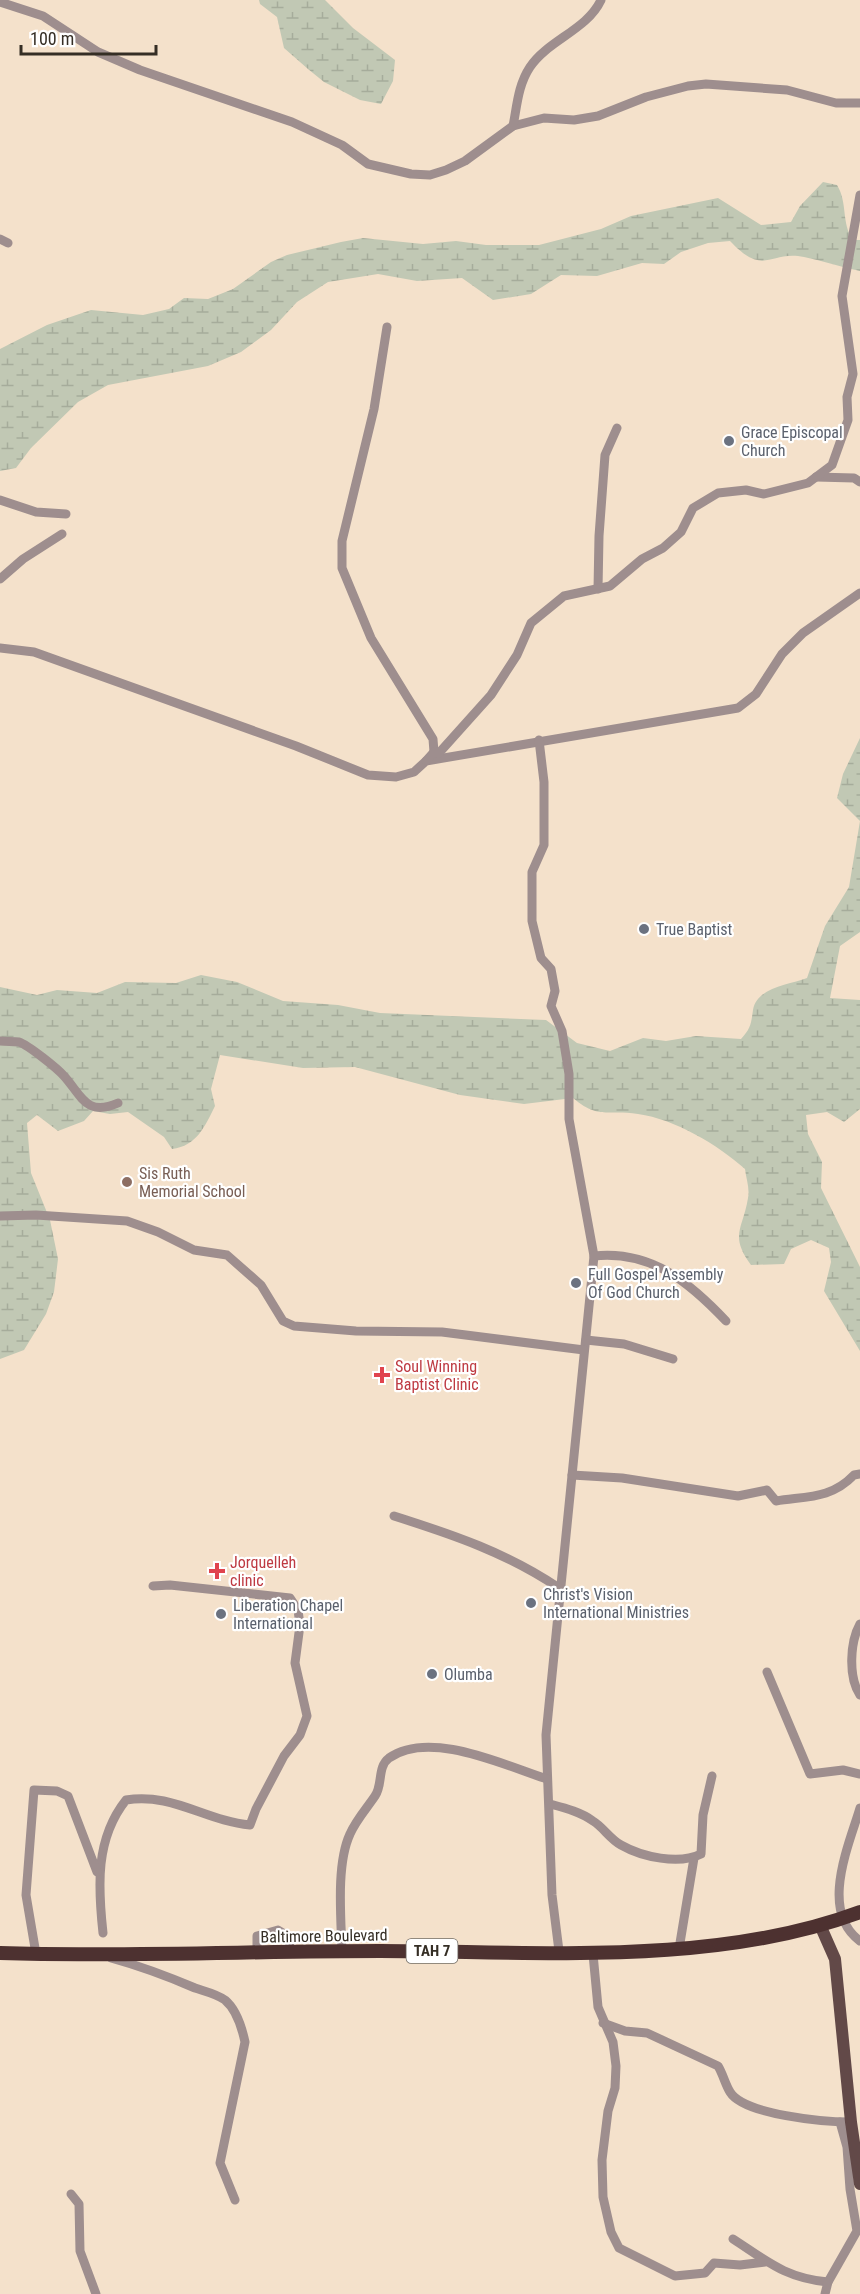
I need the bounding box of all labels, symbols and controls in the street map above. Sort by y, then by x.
scale bar [21,18,156,56]
text: 100 m [30,28,74,49]
place label: Grace Episcopal Church [741,423,843,460]
marker: Grace Episcopal Church [722,434,736,448]
place label: True Baptist [656,920,733,939]
marker: True Baptist [637,922,651,936]
place label: Sis Ruth Memorial School [139,1164,245,1201]
marker: Sis Ruth Memorial School [120,1175,134,1189]
place label: Full Gospel Assembly Of God Church [588,1265,724,1302]
marker: Full Gospel Assembly Of God Church [569,1276,583,1290]
place label: Soul Winning Baptist Clinic [395,1357,479,1394]
marker: Soul Winning Baptist Clinic [373,1366,391,1384]
place label: Jorquelleh clinic [230,1553,296,1590]
marker: Jorquelleh clinic [208,1562,226,1580]
place label: Christ's Vision International Ministries [543,1585,689,1622]
place label: Liberation Chapel International [233,1596,343,1633]
marker: Christ's Vision International Ministries [524,1596,538,1610]
marker: Liberation Chapel International [214,1607,228,1621]
place label: Olumba [444,1665,493,1684]
marker: Olumba [425,1667,439,1681]
street label: Baltimore Boulevard [260,1925,388,1947]
road number: TAH 7 [406,1939,458,1963]

